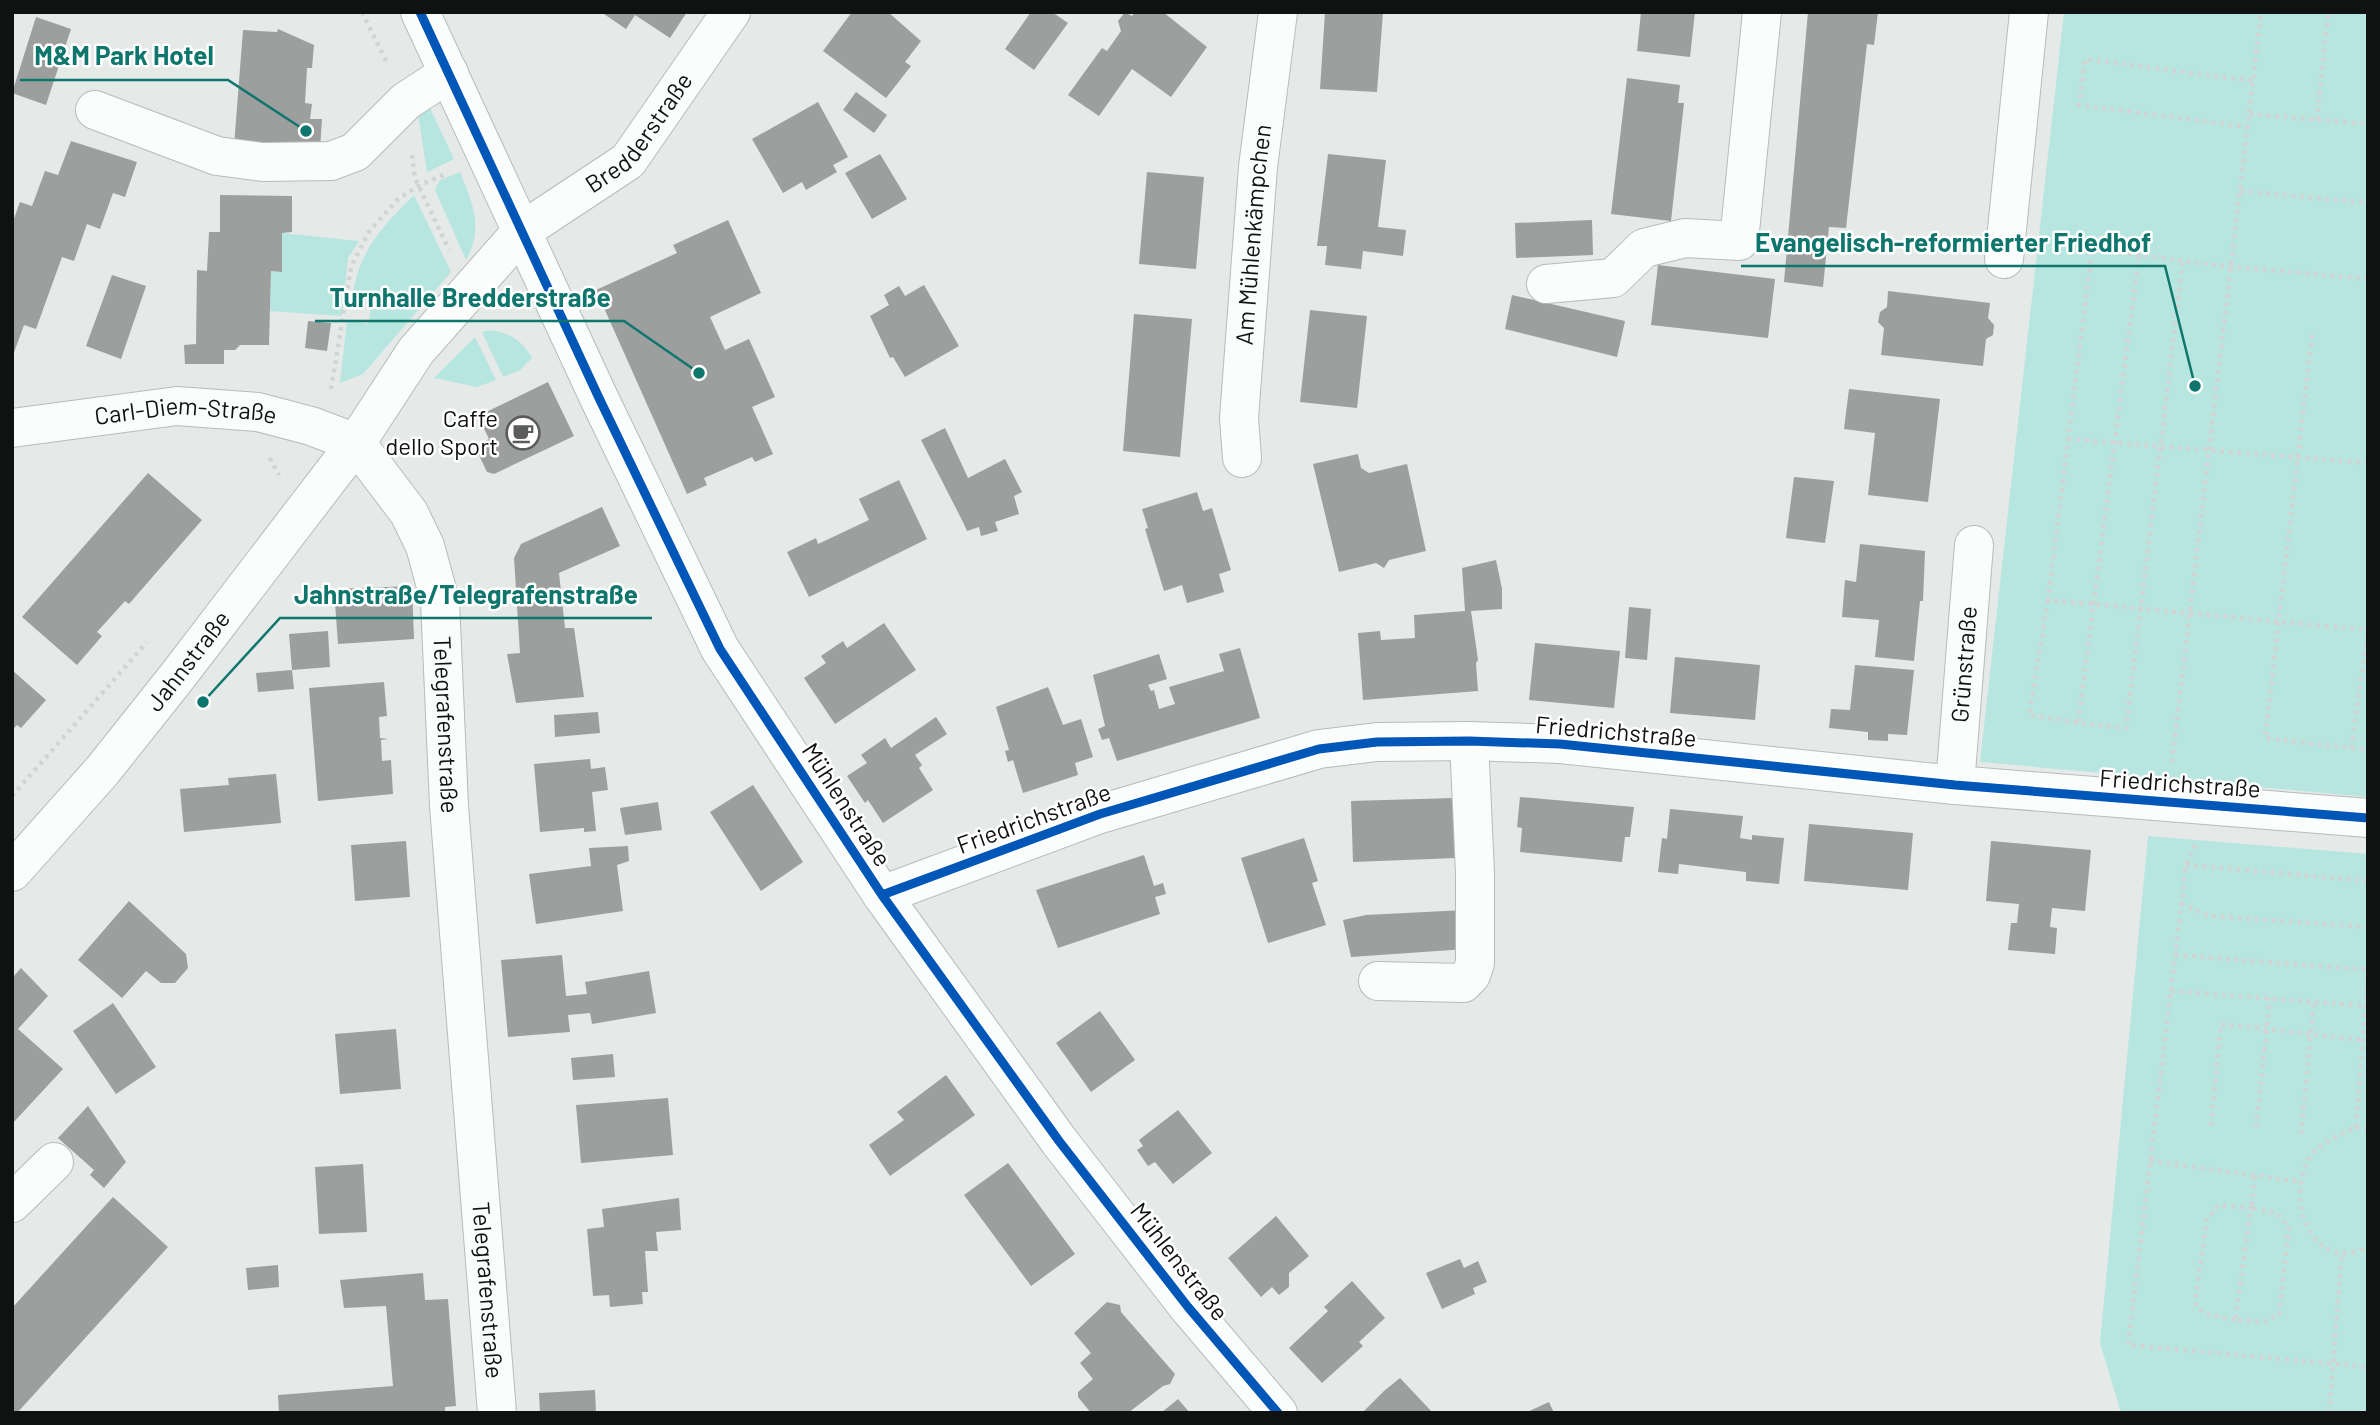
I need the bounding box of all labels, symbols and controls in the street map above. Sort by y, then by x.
callout: M&M Park Hotel [20,33,228,80]
text: M&M Park Hotel [34,39,214,70]
street label: Bredderstraße [579,67,698,198]
street label: Am Mühlenkämpchen [1229,122,1276,346]
callout: Evangelisch-reformierter Friedhof [1741,219,2165,266]
text: Evangelisch-reformierter Friedhof [1755,226,2151,257]
callout: Turnhalle Bredderstraße [315,274,624,321]
text: Turnhalle Bredderstraße [329,281,611,312]
street label: Carl-Diem-Straße [93,390,280,430]
place label: Caffe dello Sport [385,403,498,460]
cafe icon: Caffe dello Sport [504,414,542,452]
callout: Jahnstraße/Telegrafenstraße [280,571,652,618]
text: Jahnstraße/Telegrafenstraße [294,578,638,609]
street label: Jahnstraße [139,604,235,716]
street label: Grünstraße [1944,605,1982,724]
street label: Telegrafenstraße [429,635,466,814]
street label: Friedrichstraße [1534,709,1698,752]
street label: Mühlenstraße [797,737,898,871]
street label: Friedrichstraße [2098,762,2262,803]
street label: Friedrichstraße [953,776,1114,859]
street label: Mühlenstraße [1125,1196,1235,1326]
street label: Telegrafenstraße [467,1201,510,1380]

